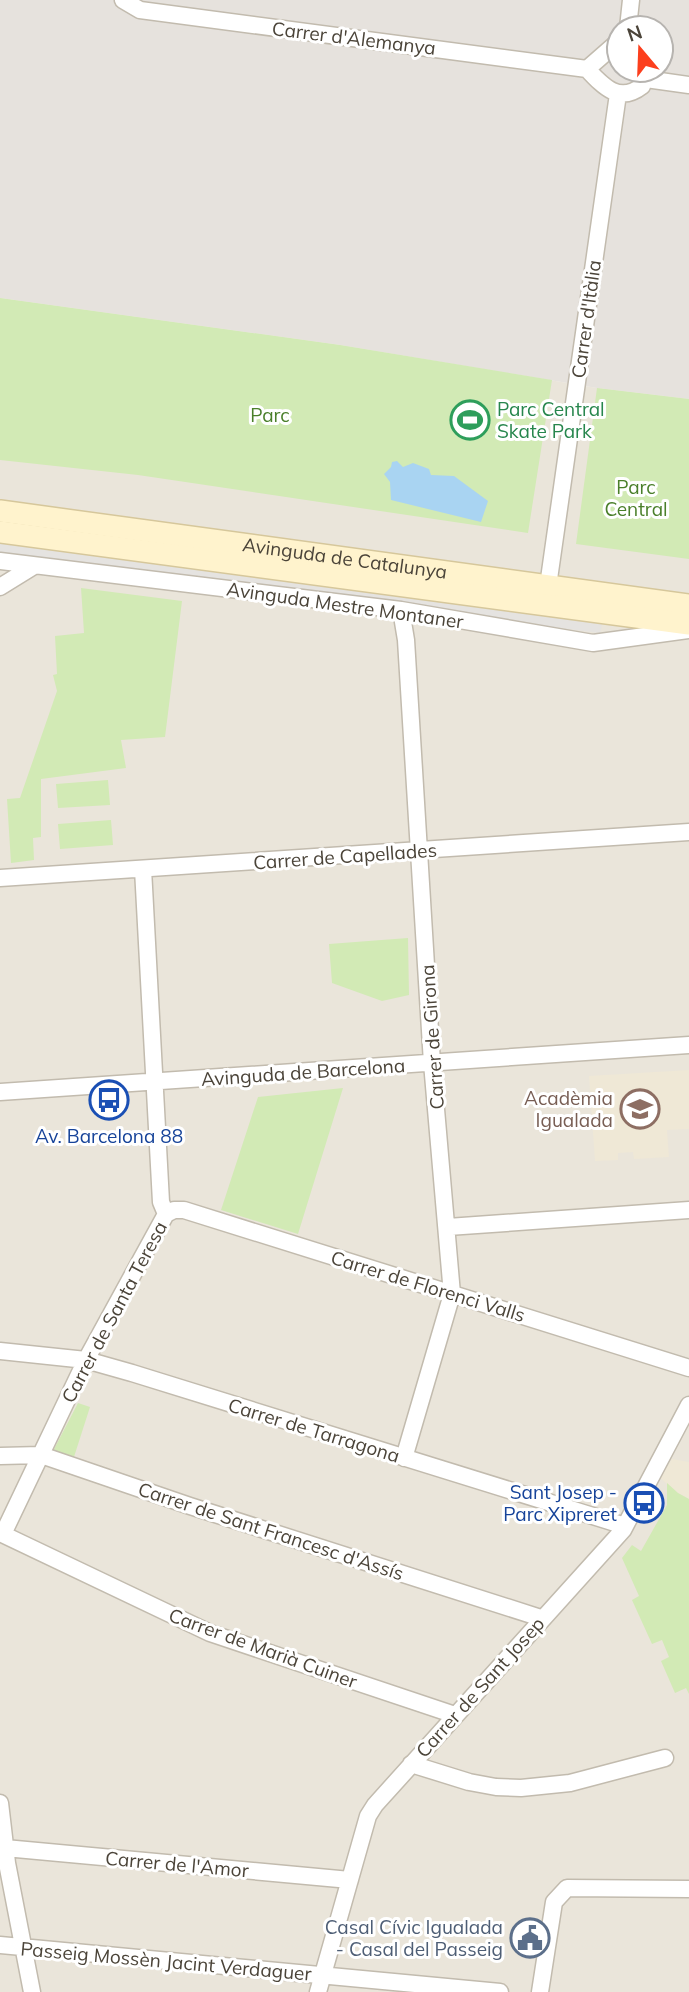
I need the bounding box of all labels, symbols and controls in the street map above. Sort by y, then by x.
north arrow [605,14,675,84]
street label: Carrer d'Alemanya [271,16,437,60]
text: N [624,19,645,47]
street label: Carrer d'Itàlia [566,258,606,380]
place label: Parc Central Skate Park [497,397,605,443]
sports icon: Parc Central Skate Park [449,399,491,441]
park label: Parc [250,403,290,427]
park label: Parc Central [604,475,668,521]
street label: Avinguda de Catalunya [241,532,449,584]
street label: Avinguda Mestre Montaner [225,577,465,634]
street label: Carrer de Capellades [252,838,438,874]
street label: Carrer de Girona [415,964,449,1110]
street label: Avinguda de Barcelona [200,1053,406,1091]
bus stop icon: Av. Barcelona 88 [88,1079,130,1121]
place label: Acadèmia Igualada [524,1086,613,1132]
school or university icon: Acadèmia Igualada [619,1088,661,1130]
place label: Av. Barcelona 88 [35,1124,183,1148]
street label: Carrer de Santa Teresa [56,1217,172,1407]
street label: Carrer de Florenci Valls [328,1245,528,1327]
street label: Carrer de Tarragona [225,1393,403,1467]
street label: Carrer de Sant Francesc d'Assís [135,1477,407,1585]
place label: Sant Josep - Parc Xipreret [503,1480,617,1526]
bus stop icon: Sant Josep - Parc Xipreret [623,1482,665,1524]
street label: Carrer de Marià Cuiner [166,1603,361,1693]
street label: Carrer de Sant Josep [411,1612,549,1762]
street label: Carrer de l'Amor [104,1846,250,1882]
place label: Casal Cívic Igualada - Casal del Passeig [325,1915,503,1961]
public building icon: Casal Cívic Igualada - Casal del Passeig [509,1917,551,1959]
street label: Passeig Mossèn Jacint Verdaguer [20,1936,313,1986]

